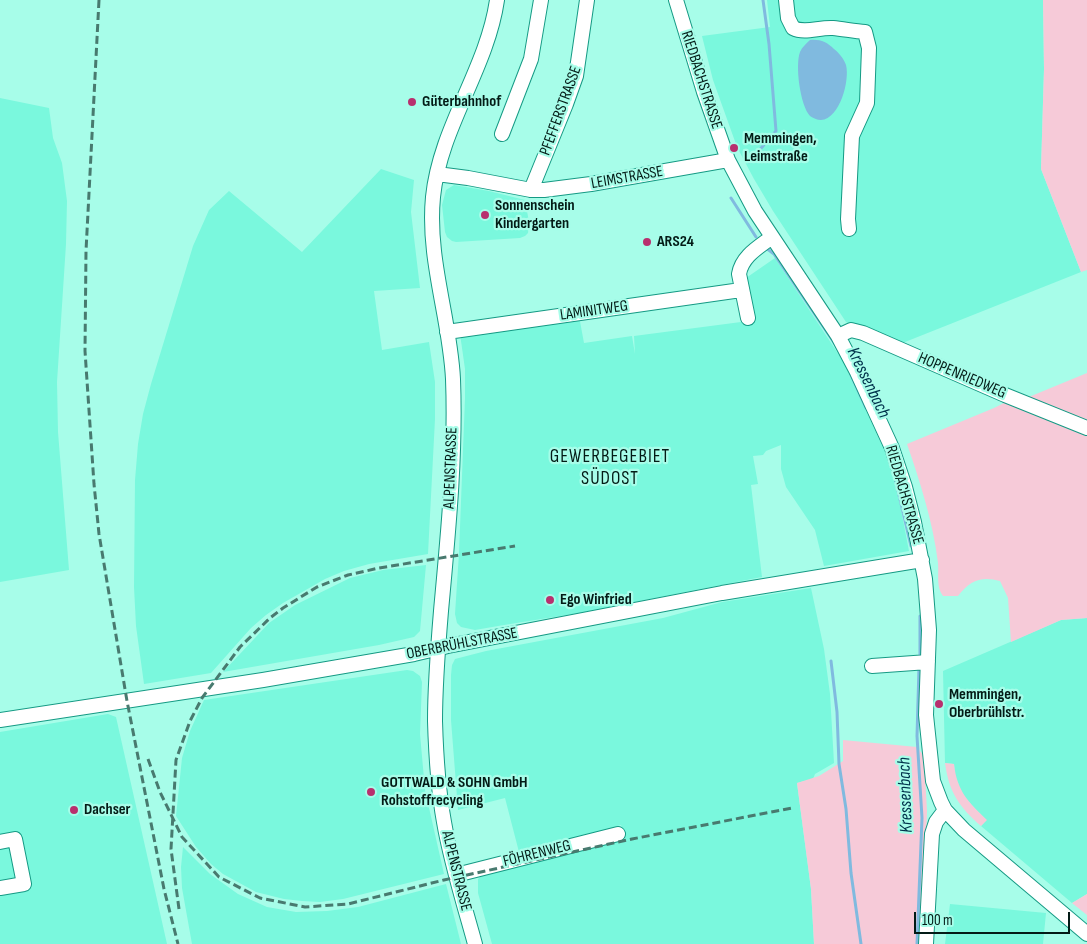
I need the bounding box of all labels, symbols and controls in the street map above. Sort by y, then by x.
street label: RIEDBACHSTRASSE [676,28,726,132]
street label: PFEFFERSTRASSE [536,64,586,158]
place label: Güterbahnhof [422,92,501,112]
marker: Güterbahnhof [406,96,418,108]
place label: Memmingen, Leimstraße [744,129,817,167]
marker: Memmingen, Leimstraße [728,142,740,154]
street label: LEIMSTRASSE [590,162,664,194]
place label: Sonnenschein Kindergarten [495,196,575,234]
marker: Sonnenschein Kindergarten [479,209,491,221]
place label: ARS24 [657,232,694,252]
marker: ARS24 [641,236,653,248]
street label: LAMINITWEG [559,297,629,325]
water label: Kressenbach [842,344,894,422]
street label: HOPPENRIEDWEG [915,349,1009,403]
street label: ALPENSTRASSE [440,427,462,509]
street label: RIEDBACHSTRASSE [881,443,927,547]
district label: GEWERBEGEBIET SÜDOST [548,446,672,490]
place label: Ego Winfried [560,590,632,610]
marker: Ego Winfried [544,594,556,606]
street label: OBERBRÜHLSTRASSE [405,624,519,664]
place label: Memmingen, Oberbrühlstr. [949,685,1024,723]
marker: Memmingen, Oberbrühlstr. [933,698,945,710]
water label: Kressenbach [894,757,918,833]
place label: GOTTWALD & SOHN GmbH Rohstoffrecycling [381,773,528,811]
marker: GOTTWALD & SOHN GmbH Rohstoffrecycling [365,786,377,798]
place label: Dachser [84,800,131,820]
marker: Dachser [68,804,80,816]
street label: ALPENSTRASSE [437,829,475,913]
street label: FÖHRENWEG [501,836,573,872]
scale bar [917,902,1073,934]
text: 100 m [922,911,953,930]

